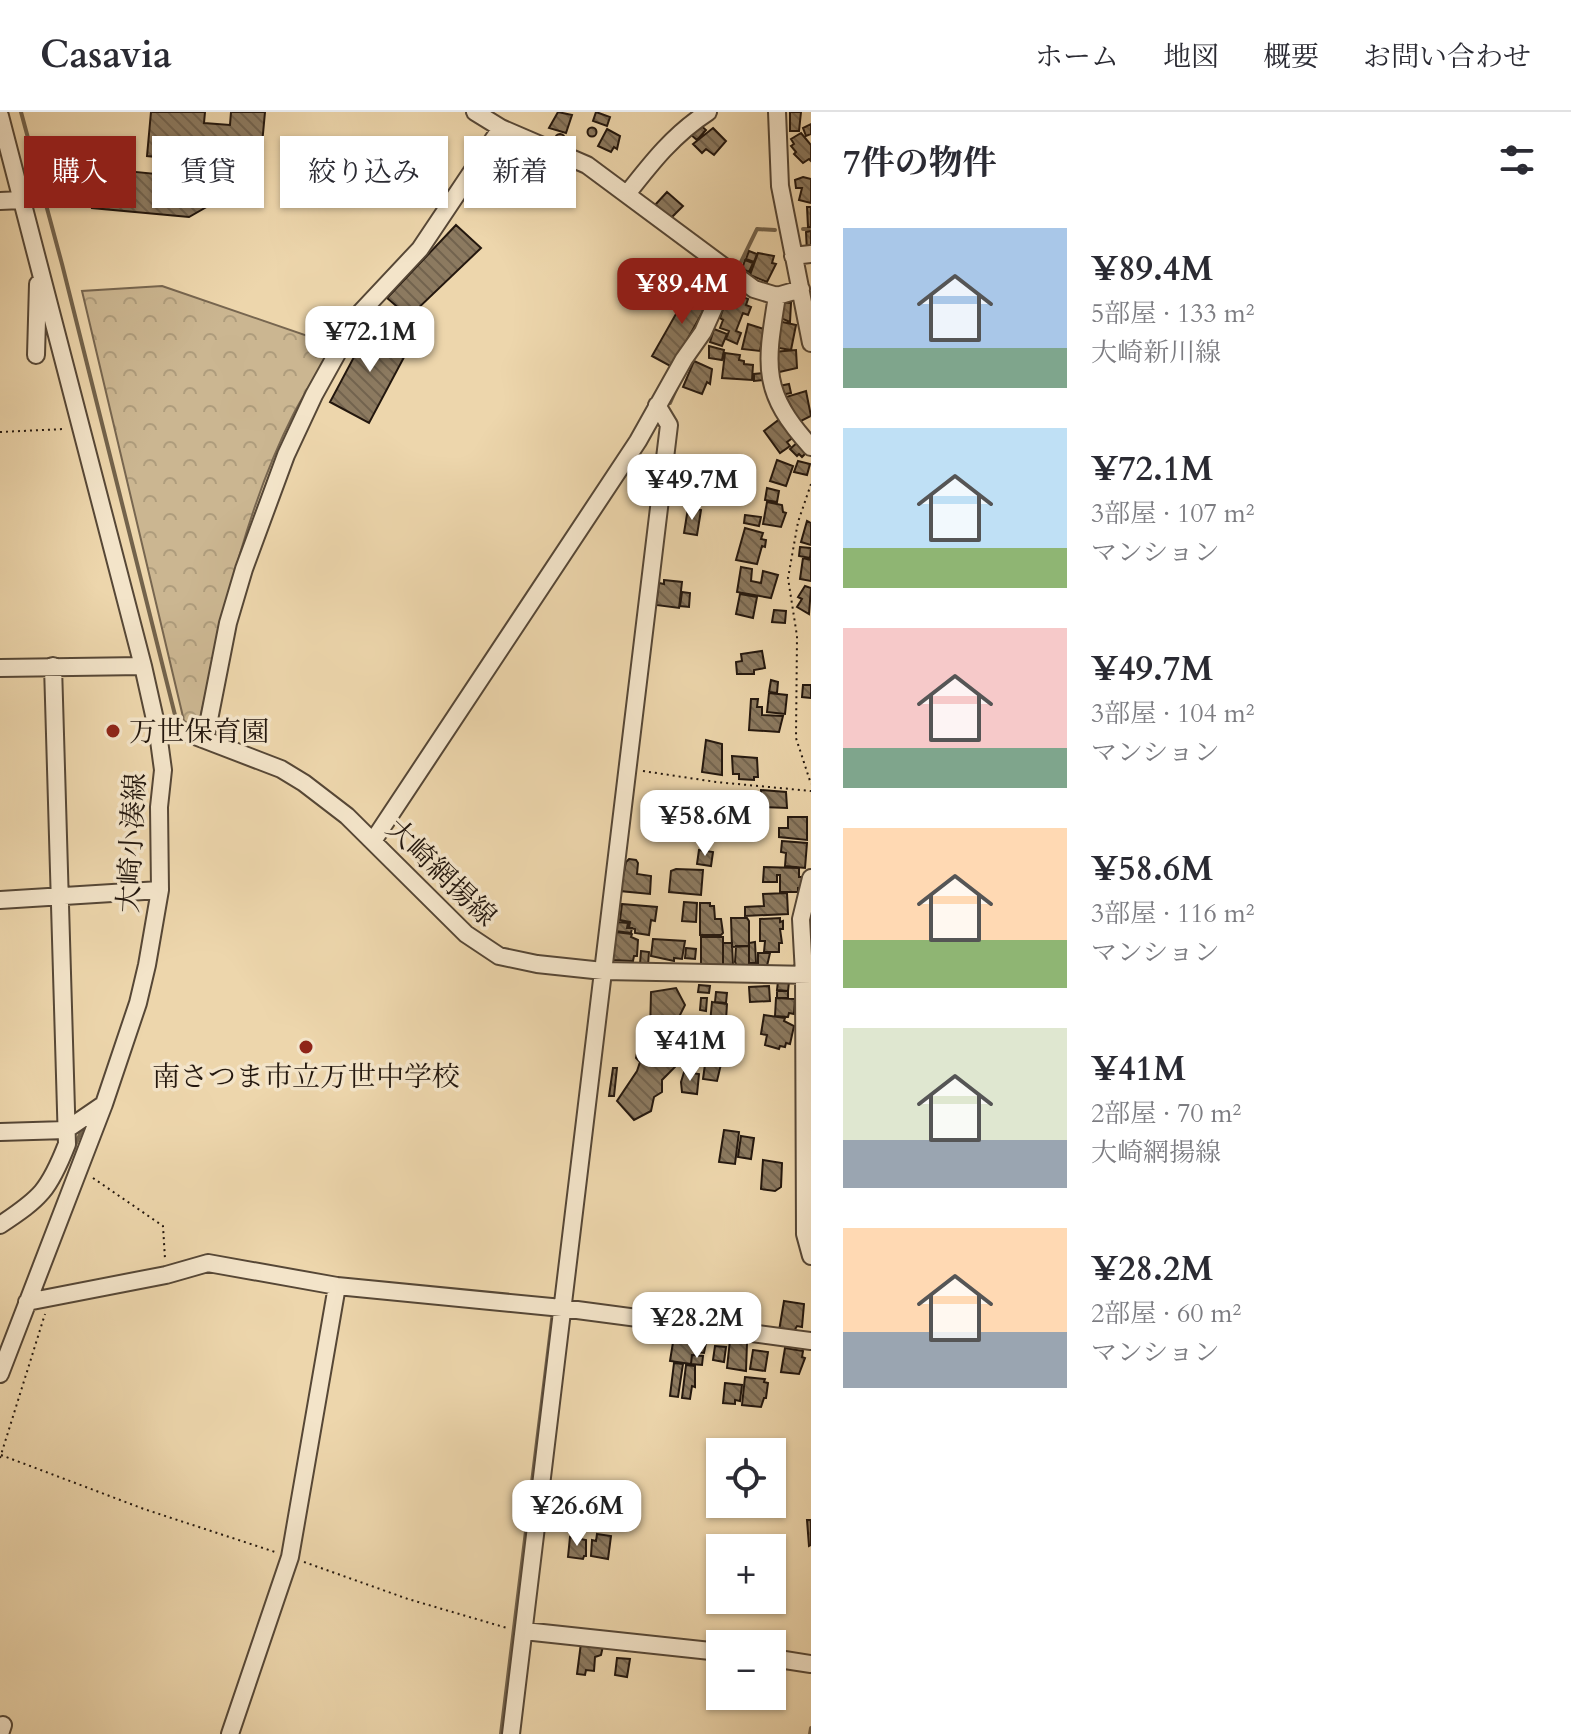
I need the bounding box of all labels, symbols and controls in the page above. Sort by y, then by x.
text: Casavia [40,29,172,81]
text: ホーム [1035,38,1119,76]
text: 地図 [1163,38,1219,76]
text: 概要 [1263,38,1319,76]
text: お問い合わせ [1363,38,1531,76]
chip: 購入 [24,136,136,208]
chip: 賃貸 [152,136,264,208]
chip: 絞り込み [280,136,448,208]
chip: 新着 [464,136,576,208]
icon: filters [1495,138,1539,182]
text: 7件の物件 [843,140,996,186]
text: ¥89.4M [1091,246,1213,292]
pin: ¥89.4M [617,258,747,326]
icon: home [907,260,1003,356]
text: ¥89.4M [635,266,729,301]
text: 5部屋 · 133 m² [1091,296,1255,331]
pin: ¥72.1M [305,306,435,374]
text: ¥72.1M [323,314,417,349]
text: 大崎新川線 [1091,335,1221,370]
text: ¥72.1M [1091,446,1213,492]
pin: ¥49.7M [627,454,757,522]
icon: home [907,460,1003,556]
text: ¥49.7M [645,462,739,497]
text: 3部屋 · 107 m² [1091,496,1255,531]
text: マンション [1091,535,1220,570]
text: ¥49.7M [1091,646,1213,692]
icon: home [907,660,1003,756]
text: 3部屋 · 104 m² [1091,696,1255,731]
place label: 万世保育園 [129,713,269,751]
marker: 万世保育園 [104,722,122,740]
text: マンション [1091,735,1220,770]
street label: 大崎小湊線 [109,772,155,914]
pin: ¥58.6M [640,790,770,858]
text: ¥58.6M [658,798,752,833]
street label: 大崎網揚線 [378,810,505,935]
text: ¥58.6M [1091,846,1213,892]
icon: home [907,860,1003,956]
text: 3部屋 · 116 m² [1091,896,1255,931]
text: マンション [1091,935,1220,970]
pin: ¥41M [643,1015,737,1083]
text: ¥41M [654,1023,726,1058]
marker: 南さつま市立万世中学校 [297,1038,315,1056]
text: ¥41M [1091,1046,1186,1092]
place label: 南さつま市立万世中学校 [152,1058,460,1096]
icon: home [907,1060,1003,1156]
text: 2部屋 · 70 m² [1091,1096,1241,1131]
text: 大崎網揚線 [1091,1135,1221,1170]
text: ¥28.2M [1091,1246,1213,1292]
icon: home [907,1260,1003,1356]
pin: ¥28.2M [632,1292,762,1360]
text: 2部屋 · 60 m² [1091,1296,1241,1331]
text: ¥28.2M [650,1300,744,1335]
text: マンション [1091,1335,1220,1370]
map controls [706,1438,786,1710]
button: locate [706,1438,786,1518]
pin: ¥26.6M [512,1480,642,1548]
text: ¥26.6M [530,1488,624,1523]
button: + [706,1534,786,1614]
button: − [706,1630,786,1710]

